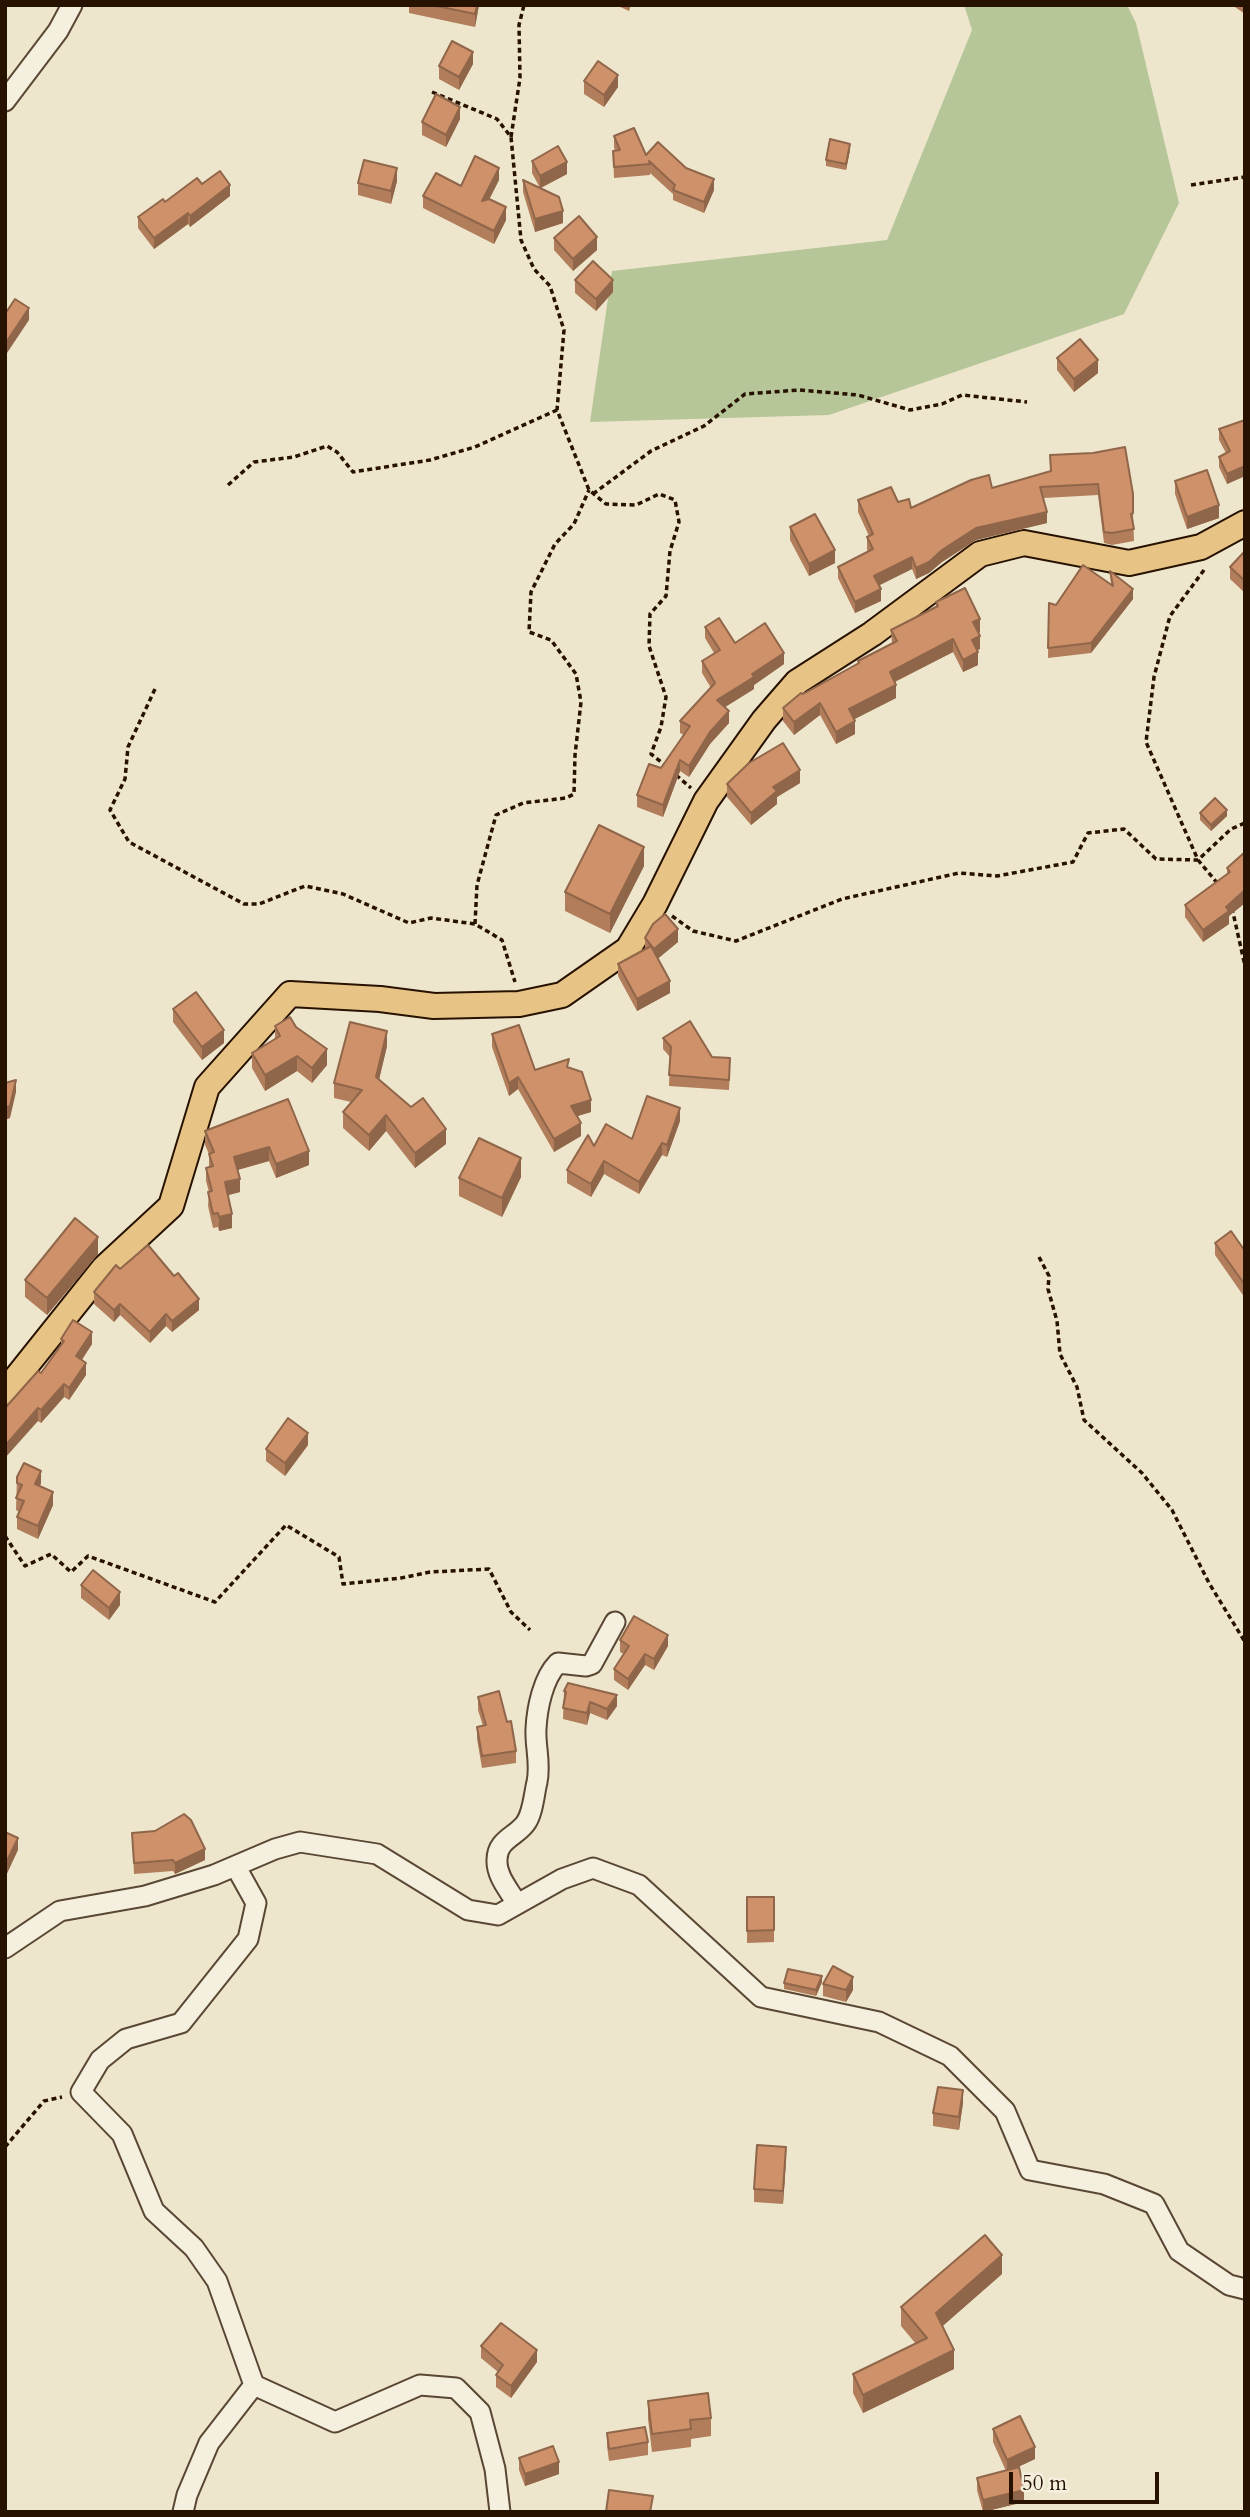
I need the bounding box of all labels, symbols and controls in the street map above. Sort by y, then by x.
scale bar [1012,2458,1162,2502]
text: 50 m [1022,2469,1067,2498]

